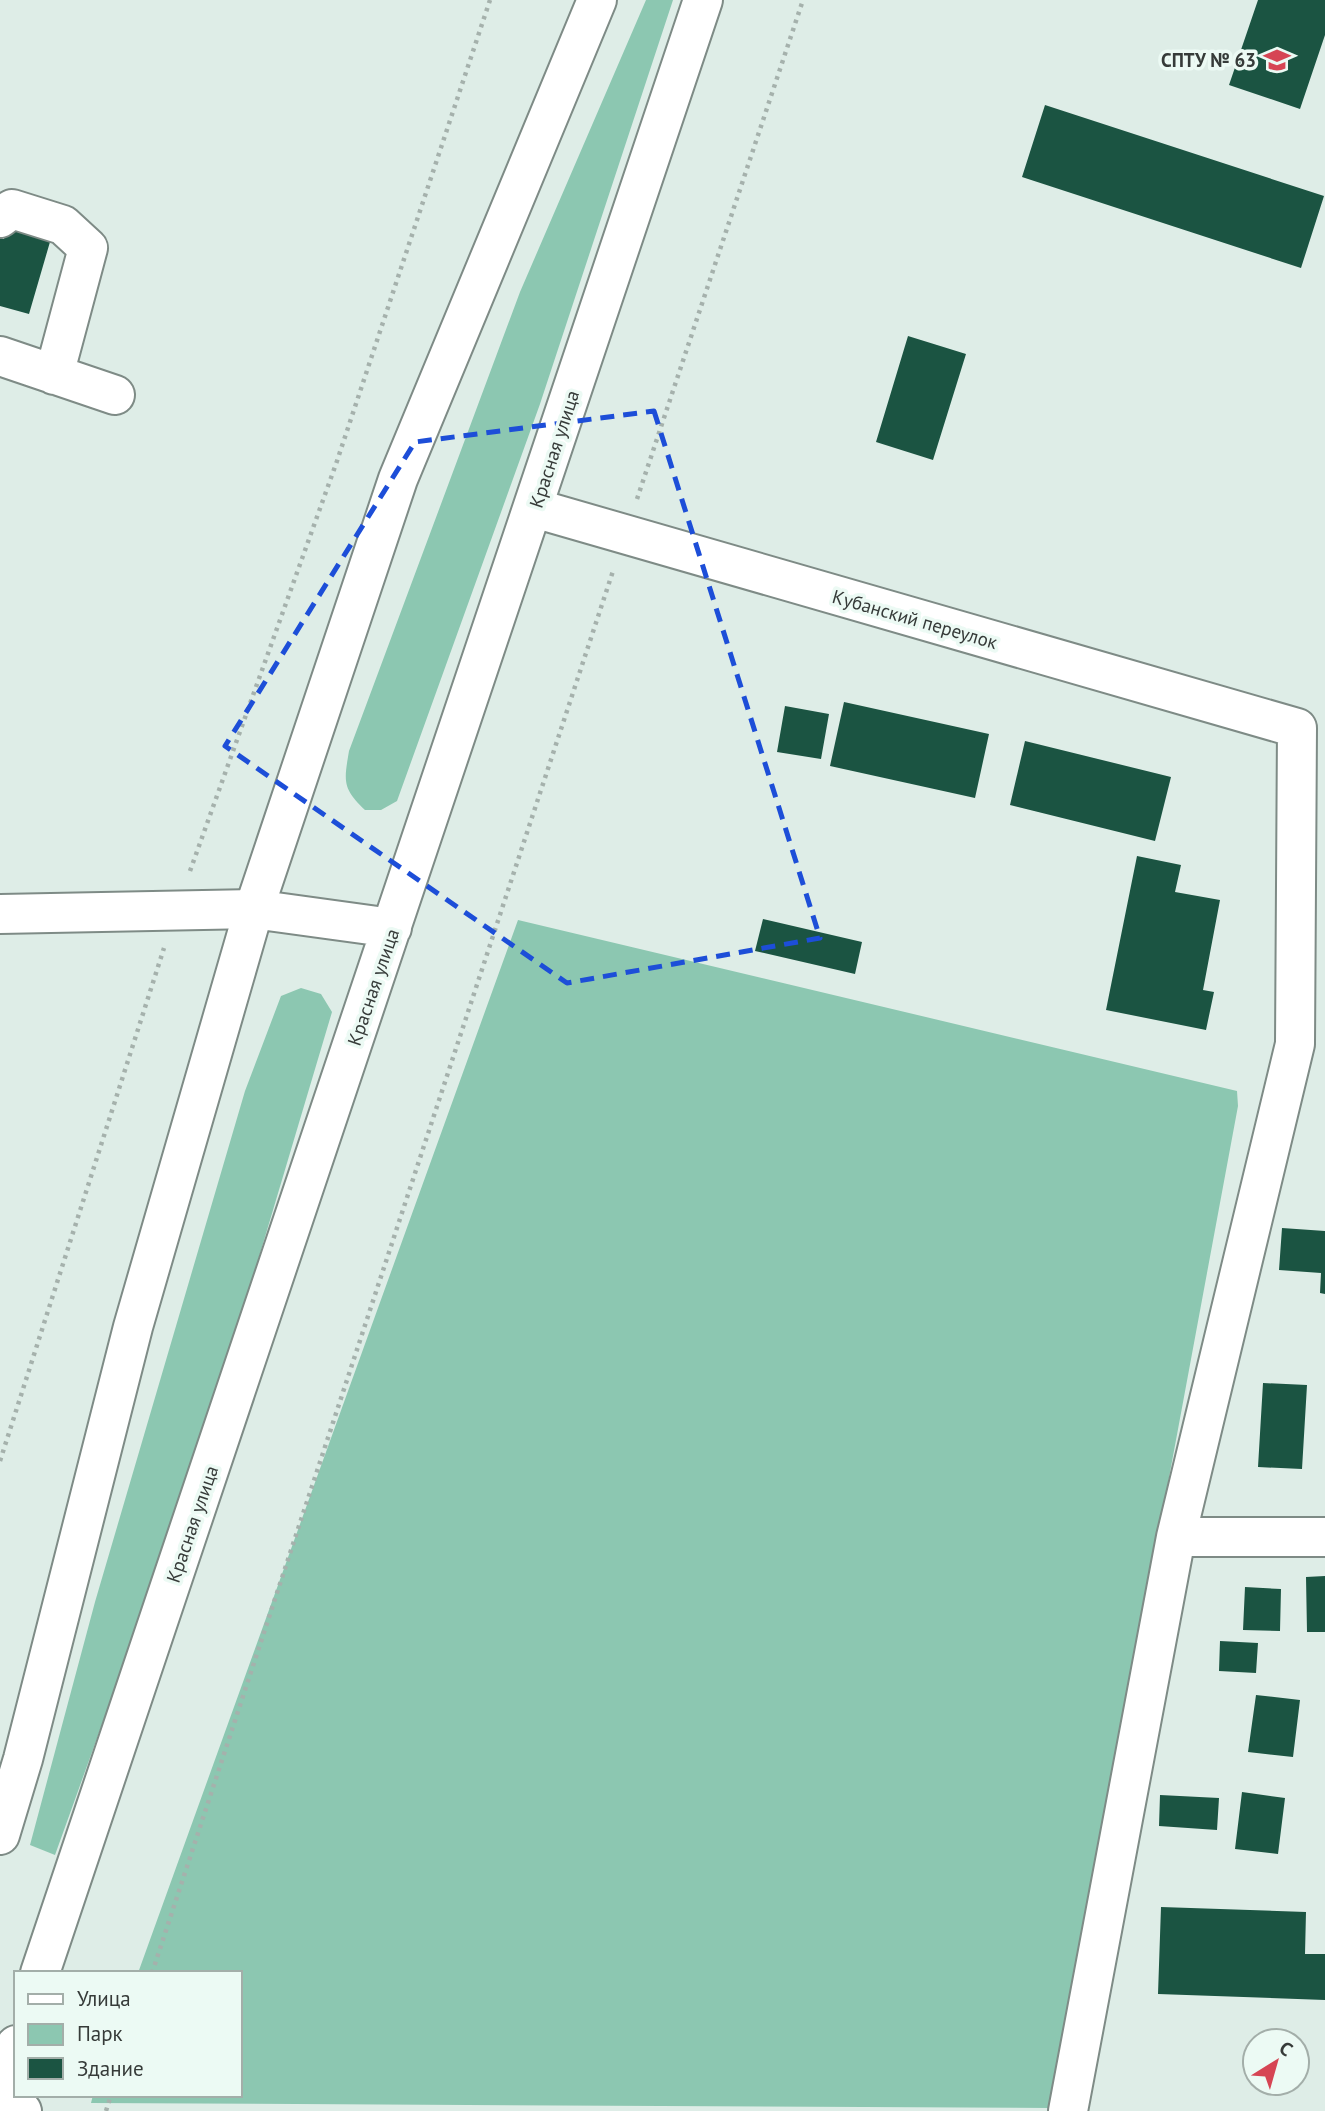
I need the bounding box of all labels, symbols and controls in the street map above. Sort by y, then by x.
school or university icon: СПТУ № 63 [1262,45,1292,75]
place label: СПТУ № 63 [1161,48,1256,72]
street label: Красная улица [524,387,584,511]
street label: Кубанский переулок [830,584,1000,654]
street label: Красная улица [342,925,404,1049]
street label: Красная улица [161,1462,223,1586]
legend [14,1971,242,2097]
text: Улица [77,1985,131,2012]
text: Парк [77,2020,123,2047]
north arrow [1241,2027,1311,2097]
text: С [1275,2036,1298,2061]
text: Здание [77,2055,144,2082]

